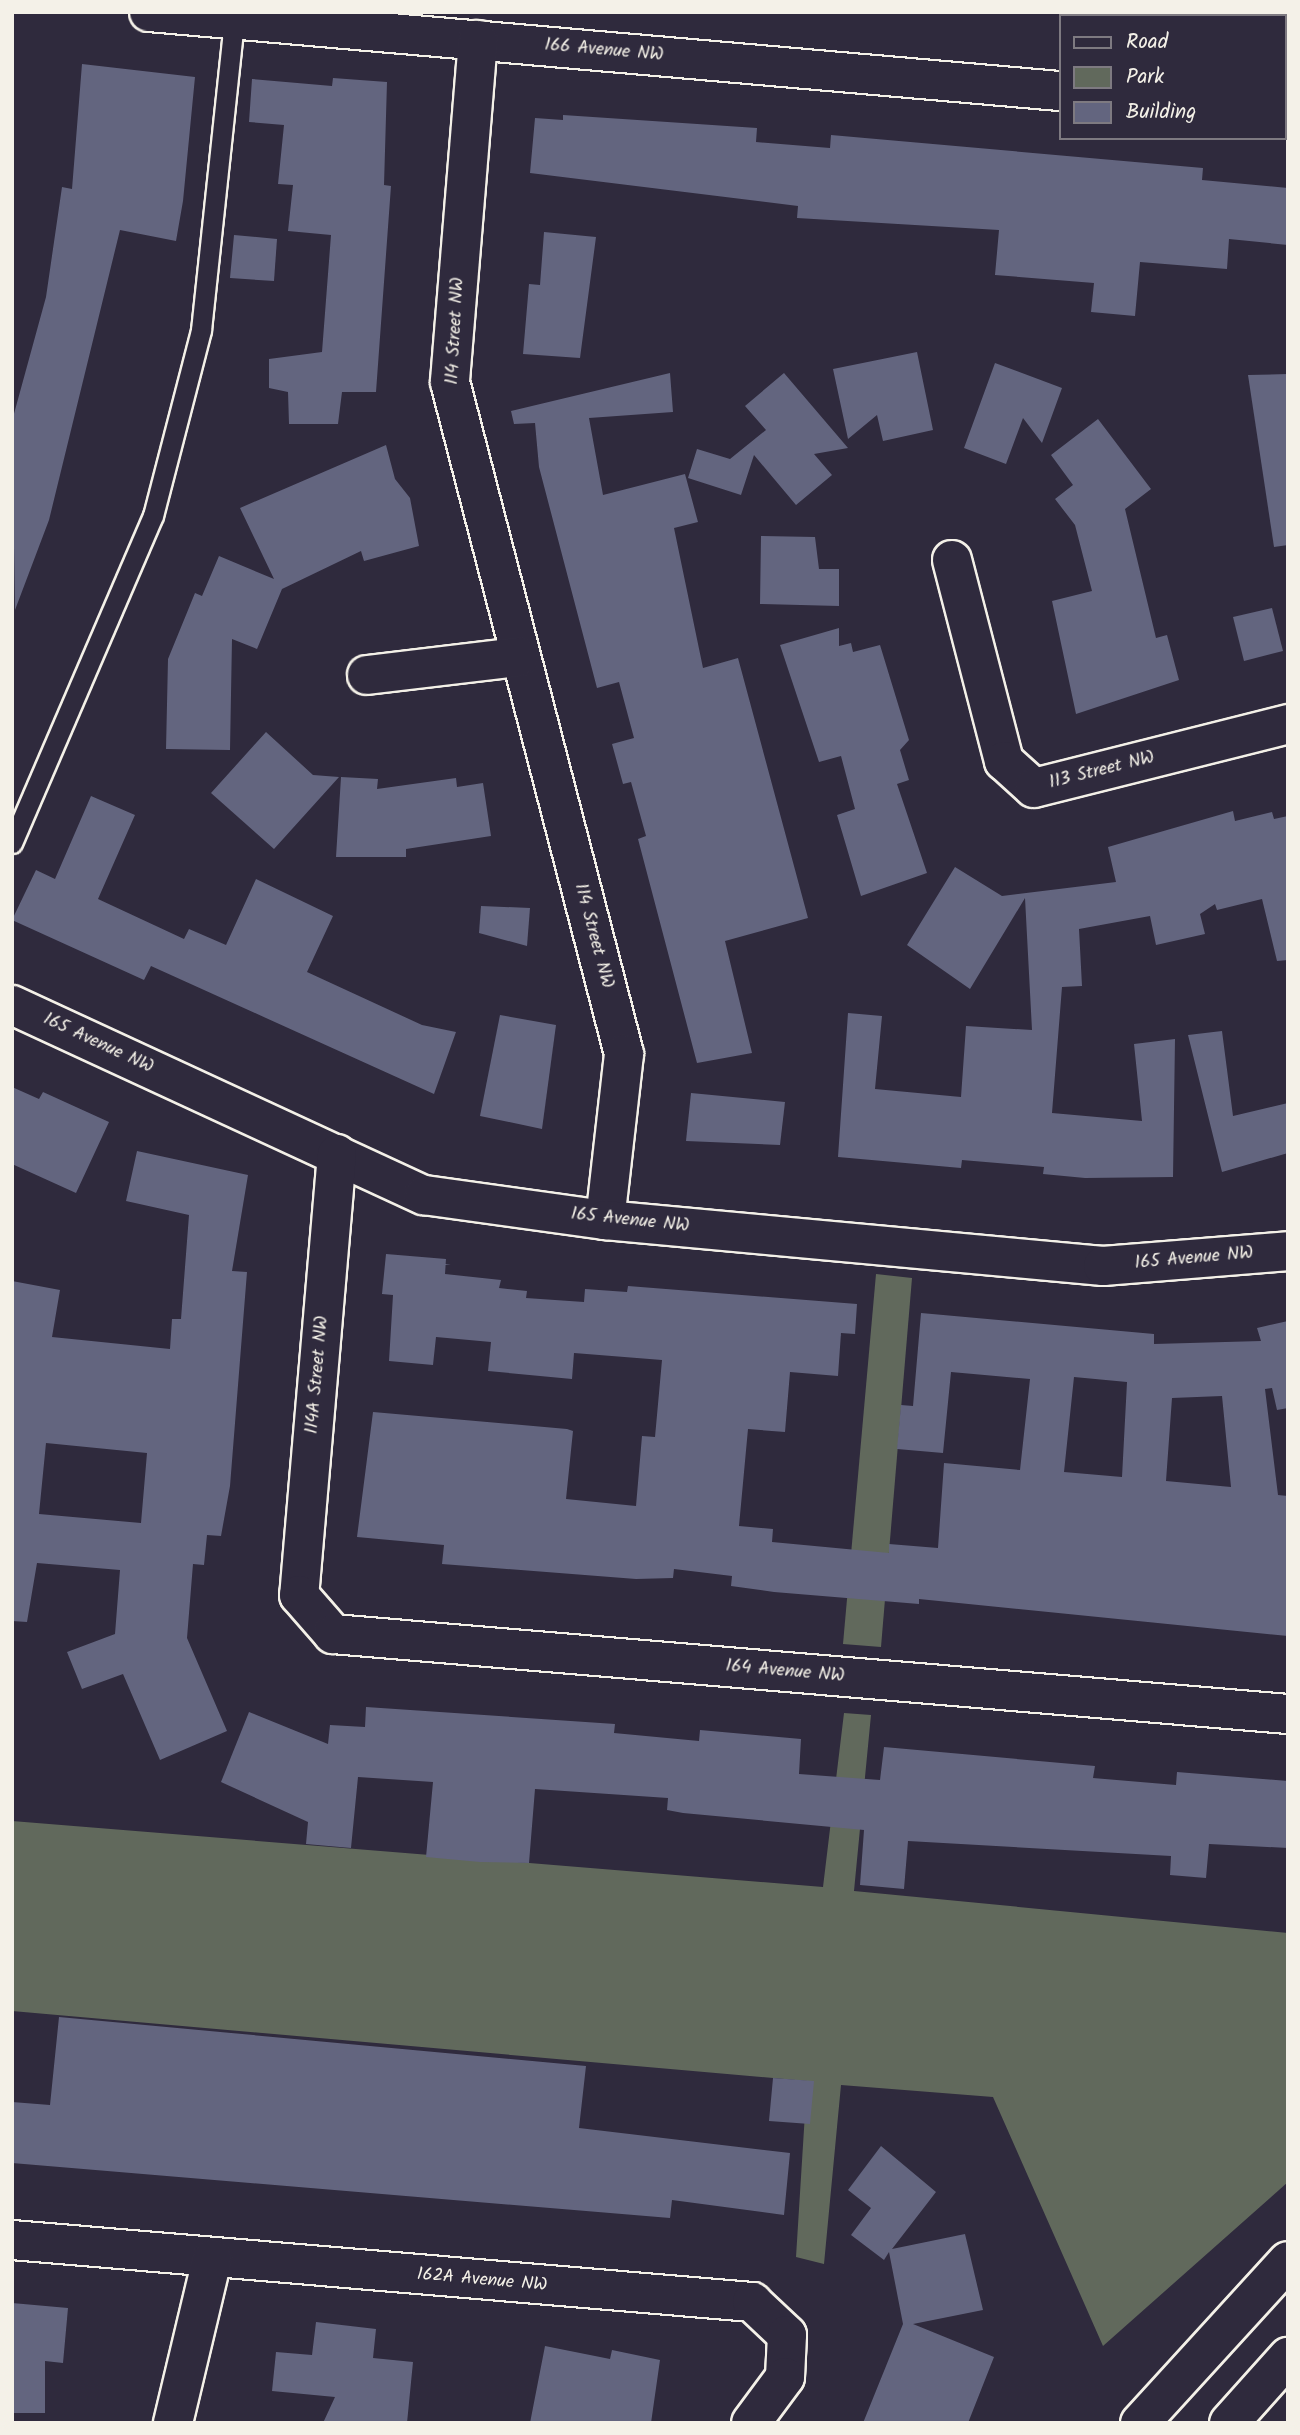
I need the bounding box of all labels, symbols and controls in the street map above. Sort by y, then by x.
legend [1058,14,1286,140]
text: Road [1126,26,1168,59]
street label: 166 Avenue NW [544,35,664,67]
text: Park [1126,61,1164,94]
text: Building [1126,96,1196,129]
street label: 114 Street NW [442,277,470,385]
street label: 113 Street NW [1047,747,1157,795]
street label: 114 Street NW [569,881,617,991]
street label: 165 Avenue NW [40,1009,156,1079]
street label: 165 Avenue NW [570,1204,690,1238]
street label: 165 Avenue NW [1134,1243,1254,1275]
street label: 114A Street NW [302,1315,334,1435]
street label: 164 Avenue NW [725,1656,845,1688]
street label: 162A Avenue NW [416,2265,548,2297]

